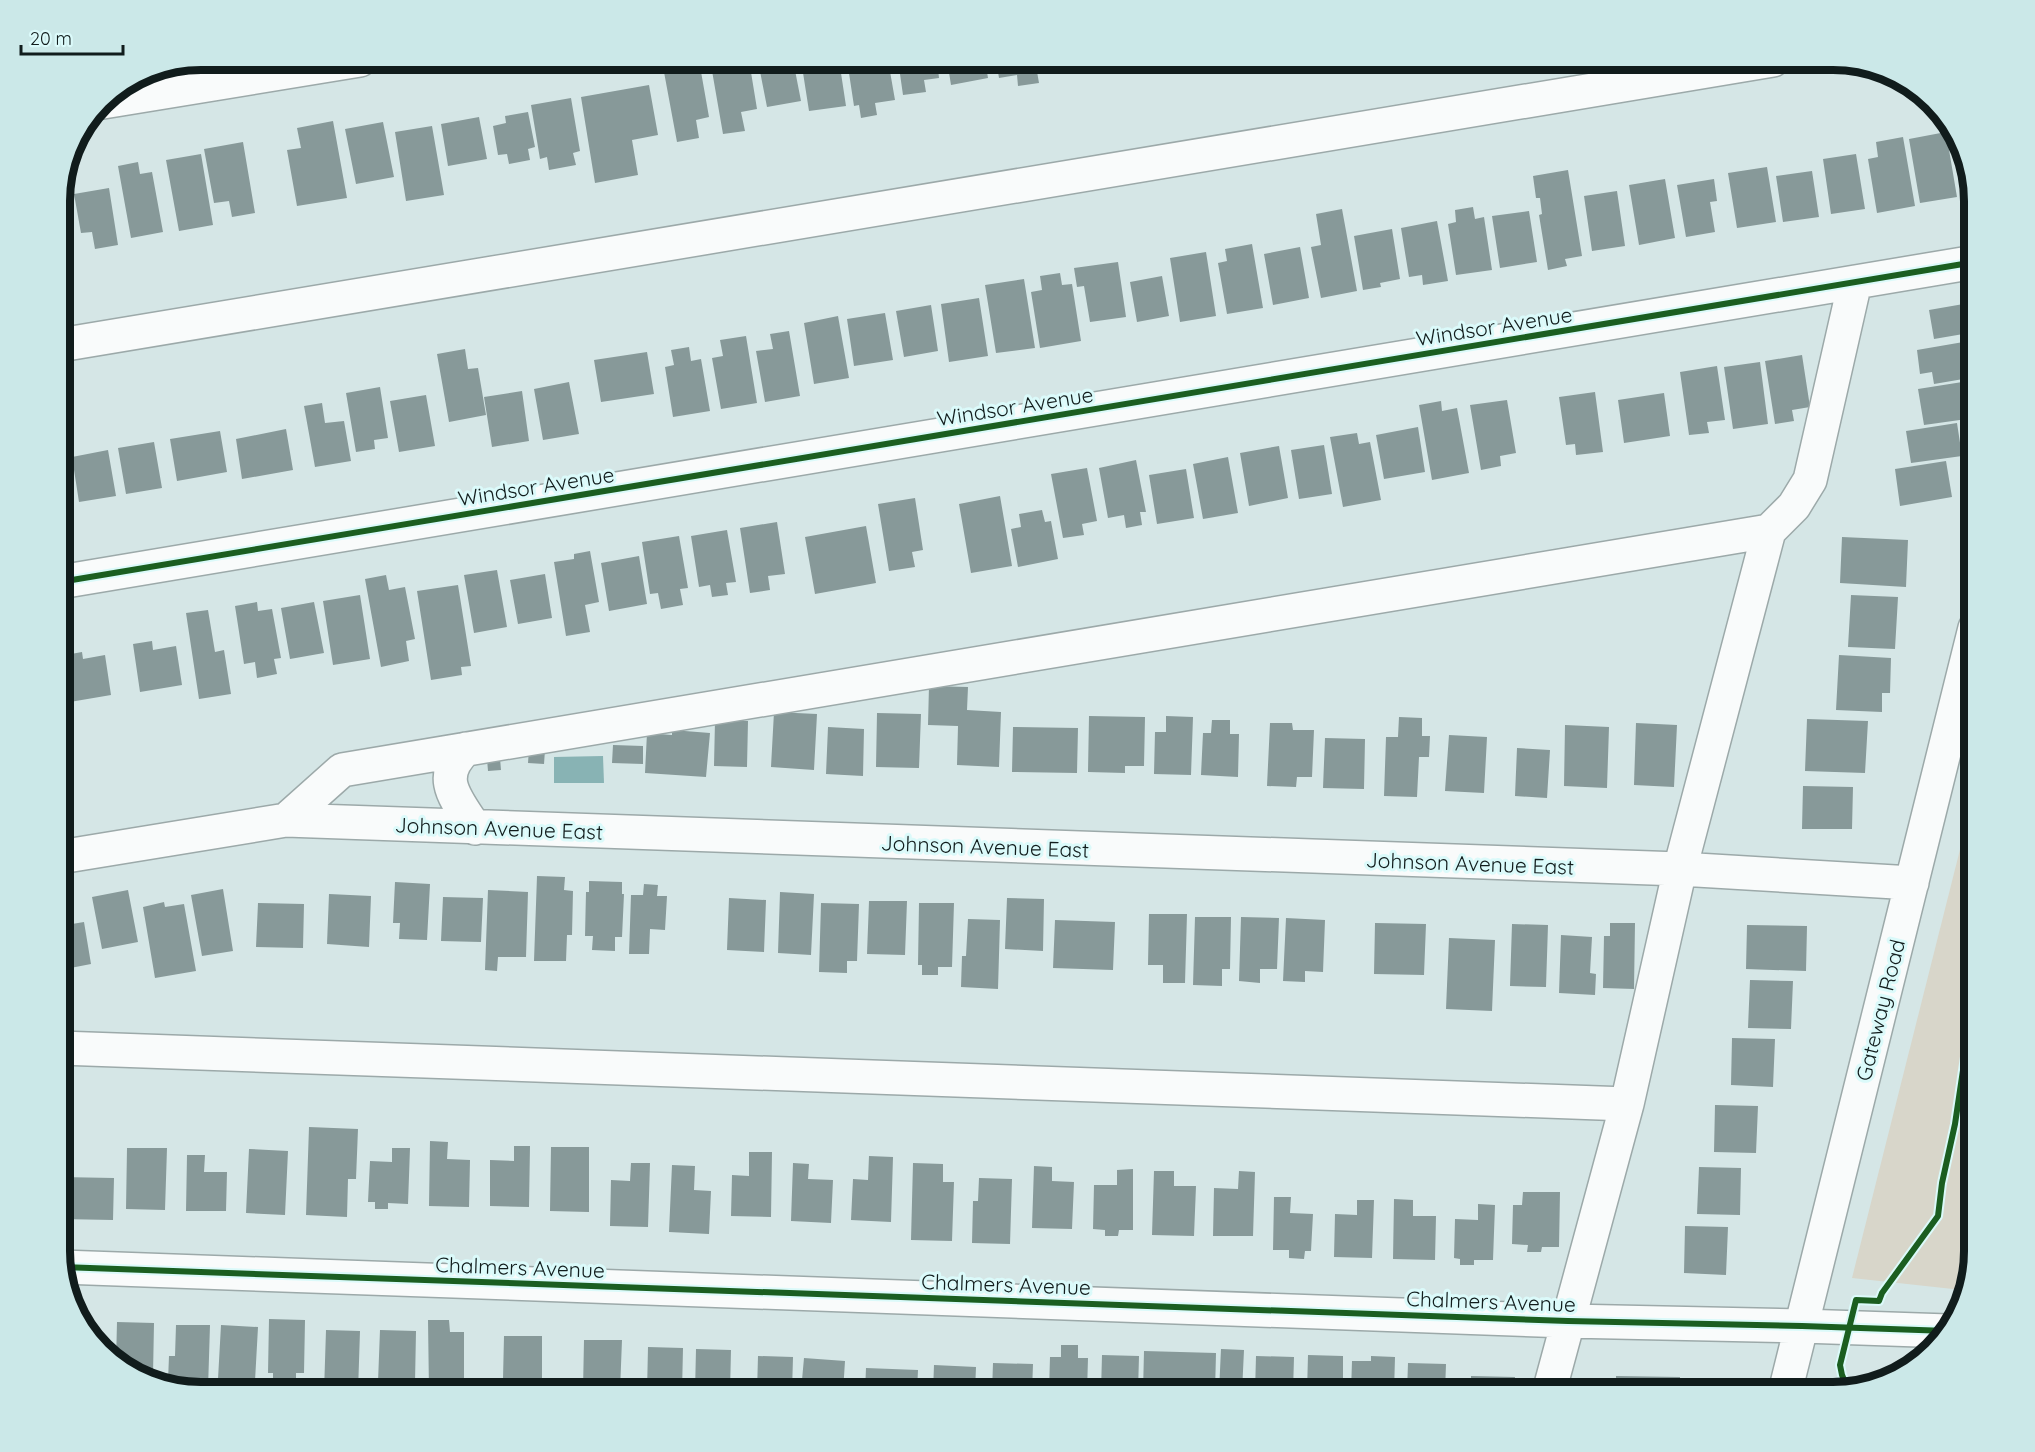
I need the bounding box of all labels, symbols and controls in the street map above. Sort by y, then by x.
scale bar [21,18,123,56]
text: 20 m [30,27,72,50]
street label: Windsor Avenue [1414,301,1574,351]
street label: Windsor Avenue [935,381,1095,431]
street label: Windsor Avenue [456,461,616,511]
street label: Johnson Avenue East [394,811,604,845]
street label: Johnson Avenue East [880,829,1090,863]
street label: Johnson Avenue East [1365,846,1575,880]
street label: Gateway Road [1850,937,1910,1083]
street label: Chalmers Avenue [435,1251,605,1283]
street label: Chalmers Avenue [921,1268,1091,1300]
street label: Chalmers Avenue [1406,1285,1576,1317]

